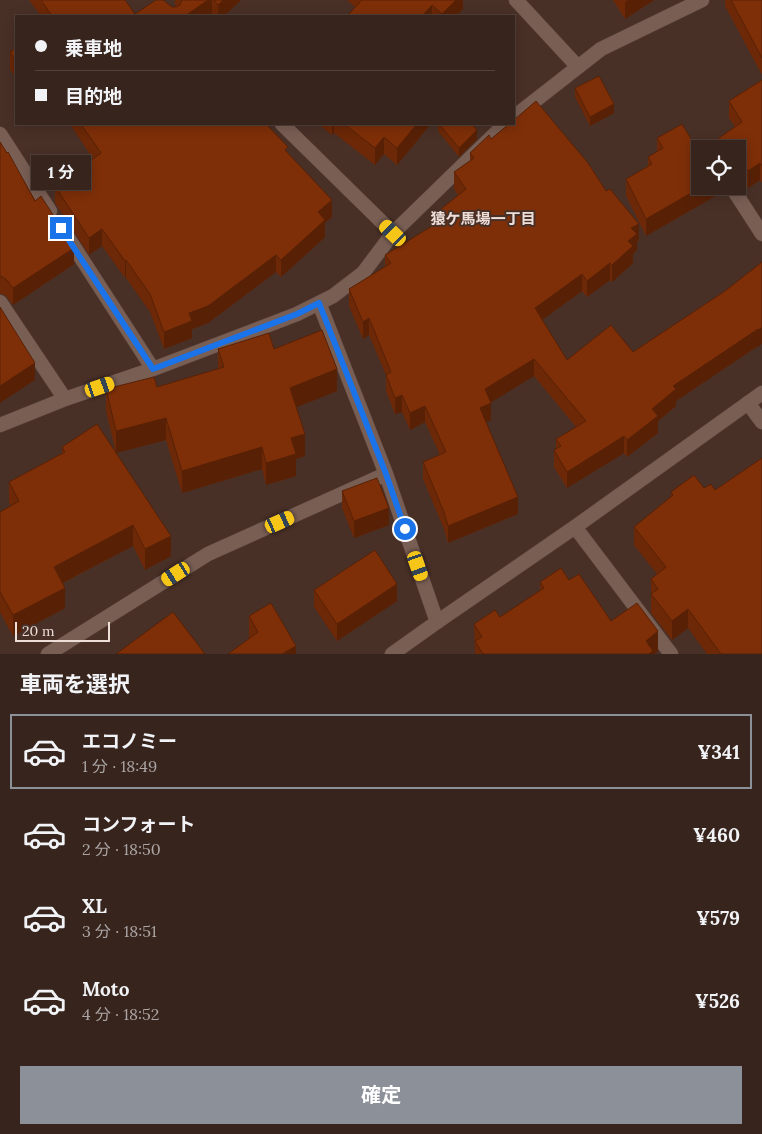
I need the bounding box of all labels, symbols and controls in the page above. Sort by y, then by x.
text: 乗車地 [65,36,122,60]
text: 目的地 [65,84,122,108]
map controls [691,140,746,195]
button: locate [691,140,746,195]
callout: 1 分 [31,156,91,190]
text: 1 分 [48,162,74,182]
district label: 猿ケ馬場一丁目 [430,209,536,228]
route end [50,217,72,239]
car [376,217,409,249]
car [83,375,116,399]
car [263,509,296,535]
route start [394,518,416,540]
car [406,549,429,583]
car [159,560,192,588]
scale bar [15,619,110,642]
text: 20 m [22,622,54,640]
text: 車両を選択 [20,670,130,698]
icon: car [22,729,67,774]
text: エコノミー [82,729,177,753]
text: ¥341 [698,740,740,764]
text: 1 分 · 18:49 [82,756,157,776]
icon: car [22,812,67,857]
text: コンフォート [82,812,195,836]
text: ¥460 [693,823,740,847]
text: 2 分 · 18:50 [82,839,161,859]
text: XL [82,894,107,918]
icon: car [22,895,67,940]
text: ¥579 [696,906,740,930]
text: 3 分 · 18:51 [82,921,157,941]
text: Moto [82,977,129,1001]
icon: car [22,978,67,1023]
text: ¥526 [695,989,740,1013]
text: 4 分 · 18:52 [82,1004,159,1024]
button: 確定 [20,1066,742,1124]

